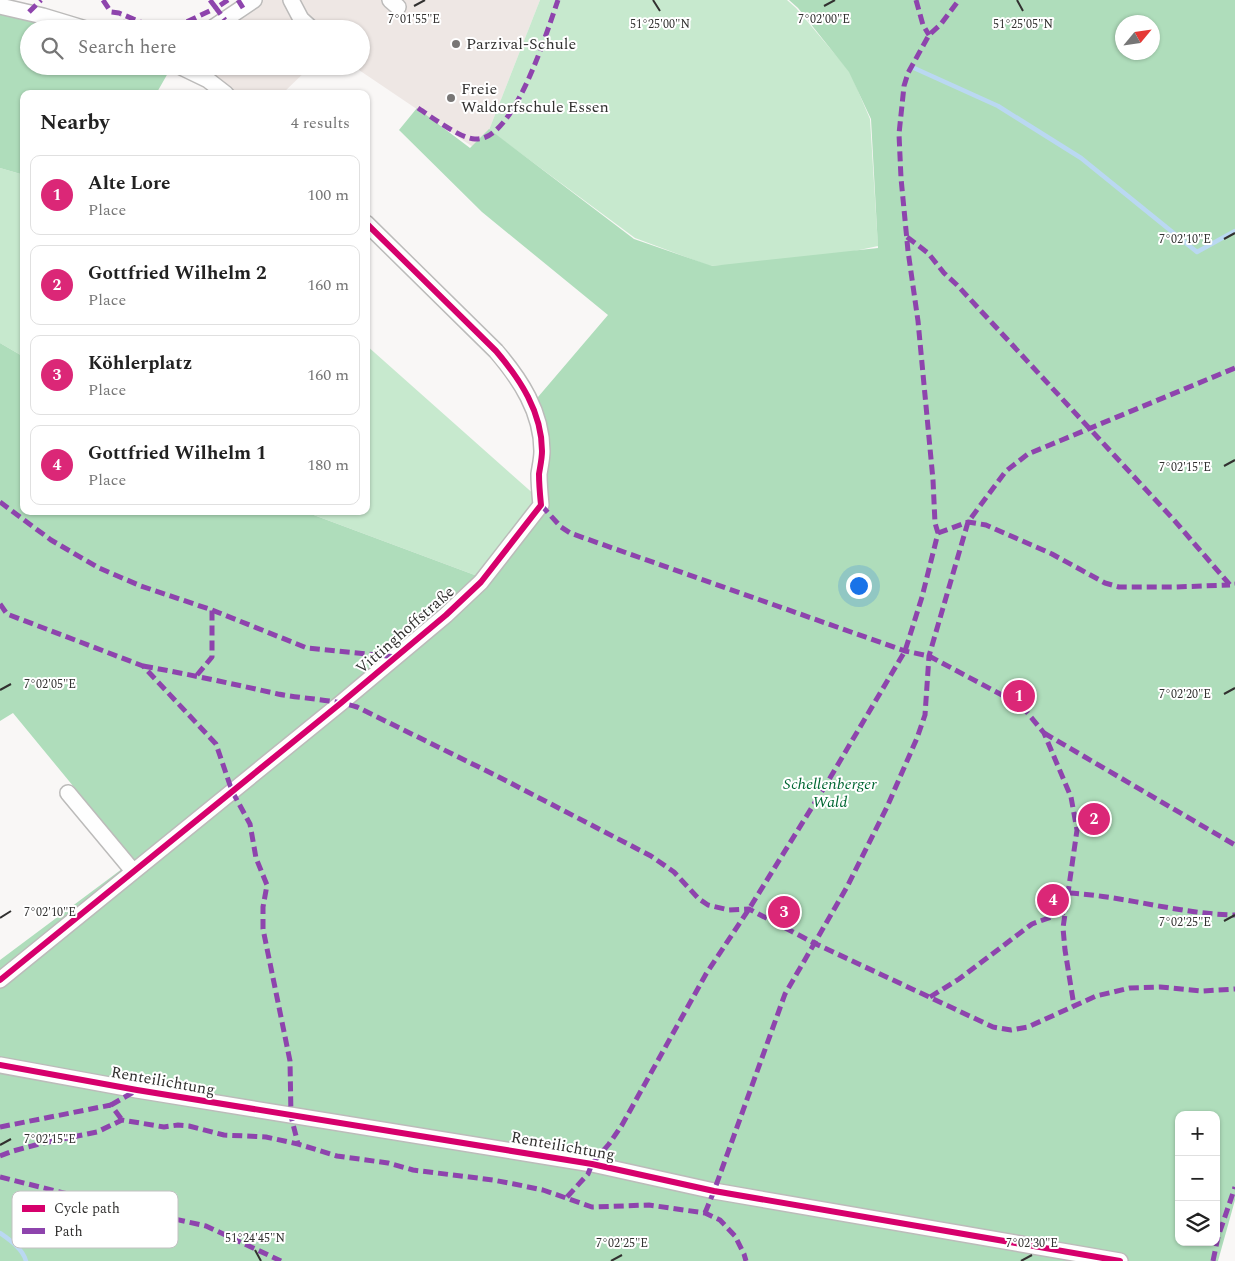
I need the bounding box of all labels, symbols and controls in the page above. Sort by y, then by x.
text: 7°01'55"E [388,10,440,29]
text: 7°02'00"E [798,10,850,29]
text: 51°25'00"N [630,15,690,34]
text: 51°25'05"N [993,15,1053,34]
north arrow [1115,15,1160,60]
search box [20,20,370,75]
place label: Parzival-Schule [466,32,576,56]
text: Search here [78,33,177,62]
icon: search [38,34,66,62]
marker: Parzival-Schule [450,38,462,50]
place label: Freie Waldorfschule Essen [461,77,609,119]
marker: Freie Waldorfschule Essen [445,92,457,104]
text: Nearby [40,107,110,139]
text: 4 results [291,111,350,135]
text: Alte Lore [88,169,170,198]
text: 1 [53,183,61,207]
text: 100 m [307,183,349,207]
text: Place [88,198,126,222]
text: 7°02'10"E [1159,230,1211,249]
text: Gottfried Wilhelm 2 [88,259,267,288]
text: 2 [53,273,61,297]
text: 160 m [307,273,349,297]
text: Place [88,288,126,312]
text: Köhlerplatz [88,349,192,378]
text: 3 [53,363,61,387]
text: 160 m [307,363,349,387]
text: Place [88,378,126,402]
text: Gottfried Wilhelm 1 [88,439,267,468]
text: 4 [53,453,61,477]
text: 180 m [307,453,349,477]
text: 7°02'15"E [1159,458,1211,477]
text: Place [88,468,126,492]
your location [846,573,872,599]
street label: Vittinghoffstraße [350,580,460,680]
text: 7°02'05"E [24,675,76,694]
pin: 1 [1003,677,1035,715]
text: 7°02'20"E [1159,685,1211,704]
park label: Schellenberger Wald [783,772,877,814]
pin: 2 [1078,800,1110,838]
pin: 4 [1037,881,1069,919]
pin: 3 [768,893,800,931]
text: 7°02'10"E [24,903,76,922]
text: 7°02'25"E [1159,913,1211,932]
street label: Renteilichtung [109,1060,217,1102]
map controls [1175,1111,1220,1246]
button: + [1175,1111,1220,1156]
street label: Renteilichtung [509,1125,617,1167]
text: 7°02'15"E [24,1130,76,1149]
button: − [1175,1156,1220,1201]
legend [12,1191,178,1248]
text: Cycle path [54,1198,120,1219]
button: layers [1175,1201,1220,1246]
text: Path [54,1221,83,1242]
text: 51°24'45"N [225,1229,285,1248]
text: 7°02'25"E [596,1234,648,1253]
text: 7°02'30"E [1006,1234,1058,1253]

